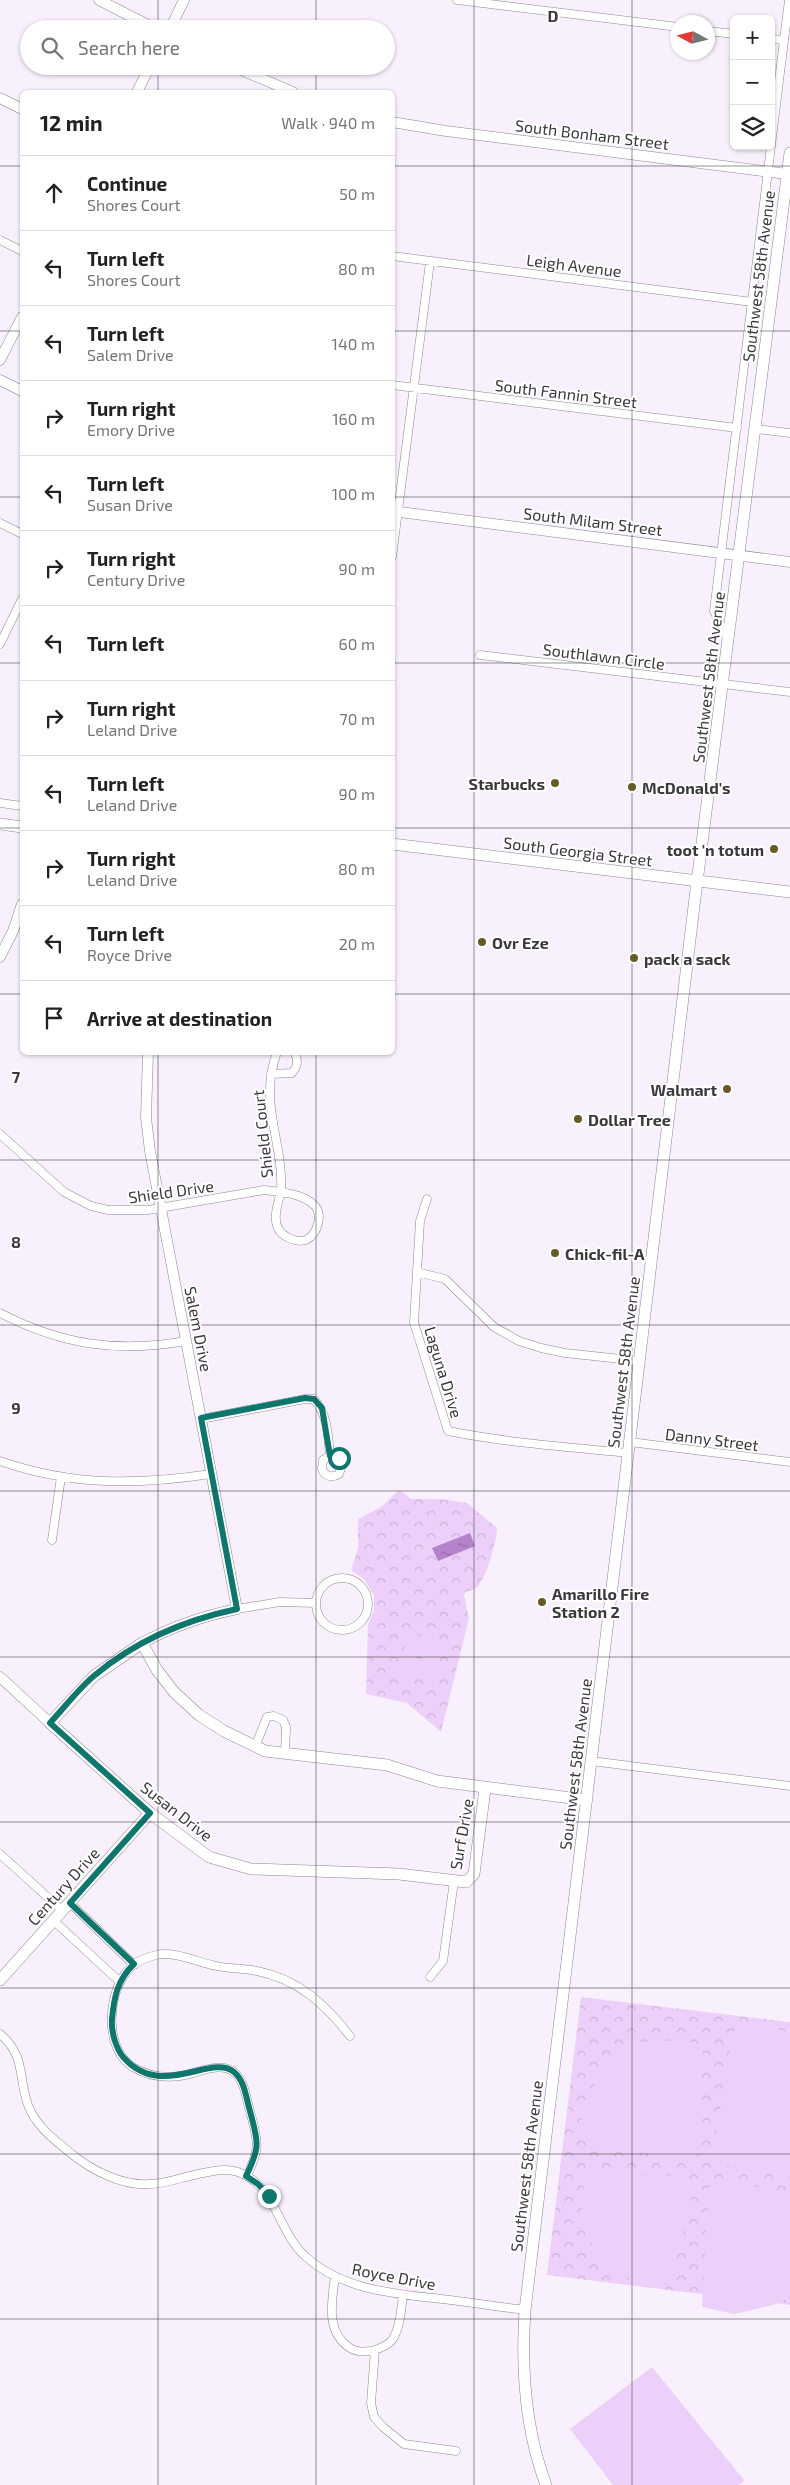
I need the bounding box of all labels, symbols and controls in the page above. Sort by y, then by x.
text: D [548,6,559,25]
north arrow [670,15,715,60]
map controls [730,15,775,150]
button: + [730,15,775,60]
search box [20,20,395,75]
icon: search [38,34,66,62]
text: Search here [78,36,180,59]
button: − [730,60,775,105]
button: layers [730,105,775,150]
text: 12 min [40,110,103,135]
text: Walk · 940 m [281,113,375,132]
street label: South Bonham Street [514,115,670,153]
text: Continue [87,172,167,195]
icon: ahead [40,179,68,207]
text: 50 m [339,184,375,203]
street label: Southwest 58th Avenue [738,189,778,363]
text: Shores Court [87,195,181,214]
text: Turn left [87,247,164,270]
street label: Leigh Avenue [525,250,623,280]
icon: left [40,254,68,282]
text: 80 m [338,259,375,278]
text: Shores Court [87,270,181,289]
text: Turn left [87,322,164,345]
icon: left [40,329,68,357]
text: 140 m [332,334,375,353]
text: Salem Drive [87,345,174,364]
street label: South Fannin Street [494,375,638,411]
text: Turn right [87,397,175,420]
icon: right [40,404,68,432]
text: 160 m [332,409,375,428]
text: Emory Drive [87,420,175,439]
text: Turn left [87,472,164,495]
icon: left [40,479,68,507]
text: 100 m [332,484,375,503]
text: Susan Drive [87,495,173,514]
street label: South Milam Street [522,503,664,539]
text: Turn right [87,547,175,570]
icon: right [40,554,68,582]
text: 90 m [339,559,375,578]
text: Century Drive [87,570,185,589]
street label: Southwest 58th Avenue [688,590,728,764]
icon: left [40,629,68,657]
text: Turn left [87,632,164,655]
text: 60 m [339,634,375,653]
street label: Southlawn Circle [542,639,666,673]
text: Turn right [87,697,175,720]
icon: right [40,704,68,732]
text: 70 m [340,709,375,728]
text: Leland Drive [87,720,177,739]
text: Turn left [87,772,164,795]
place label: Starbucks [469,774,545,793]
marker: Starbucks [549,777,561,789]
place label: McDonald's [642,778,731,797]
icon: left [40,779,68,807]
marker: McDonald's [626,781,638,793]
text: 90 m [339,784,375,803]
text: Leland Drive [87,795,177,814]
street label: South Georgia Street [502,832,654,870]
place label: toot 'n totum [666,840,764,859]
marker: toot 'n totum [768,843,780,855]
text: Turn right [87,847,175,870]
icon: right [40,854,68,882]
text: 80 m [338,859,375,878]
text: Leland Drive [87,870,177,889]
text: Turn left [87,922,164,945]
icon: left [40,929,68,957]
place label: Ovr Eze [492,933,549,952]
text: 20 m [339,934,375,953]
marker: Ovr Eze [476,936,488,948]
text: Royce Drive [87,945,172,964]
place label: pack a sack [644,949,731,968]
marker: pack a sack [628,952,640,964]
icon: arrive [40,1004,68,1032]
text: Arrive at destination [87,1007,272,1030]
text: 7 [12,1067,21,1086]
place label: Walmart [651,1080,717,1099]
marker: Walmart [721,1083,733,1095]
street label: Shield Court [248,1089,276,1179]
place label: Dollar Tree [588,1110,671,1129]
marker: Dollar Tree [572,1113,584,1125]
street label: Shield Drive [127,1176,215,1206]
text: 8 [11,1232,21,1251]
place label: Chick-fil-A [565,1244,645,1263]
marker: Chick-fil-A [549,1247,561,1259]
street label: Southwest 58th Avenue [603,1275,643,1449]
street label: Salem Drive [181,1285,217,1373]
street label: Laguna Drive [421,1324,467,1420]
text: 9 [11,1398,21,1417]
street label: Danny Street [664,1424,760,1454]
route start [328,1447,351,1470]
place label: Amarillo Fire Station 2 [552,1584,649,1621]
marker: Amarillo Fire Station 2 [536,1596,548,1608]
street label: Southwest 58th Avenue [555,1677,595,1851]
street label: Susan Drive [137,1777,217,1845]
street label: Surf Drive [445,1797,477,1871]
street label: Century Drive [23,1843,103,1929]
street label: Southwest 58th Avenue [506,2079,546,2253]
route end [258,2185,281,2208]
street label: Royce Drive [350,2259,438,2293]

